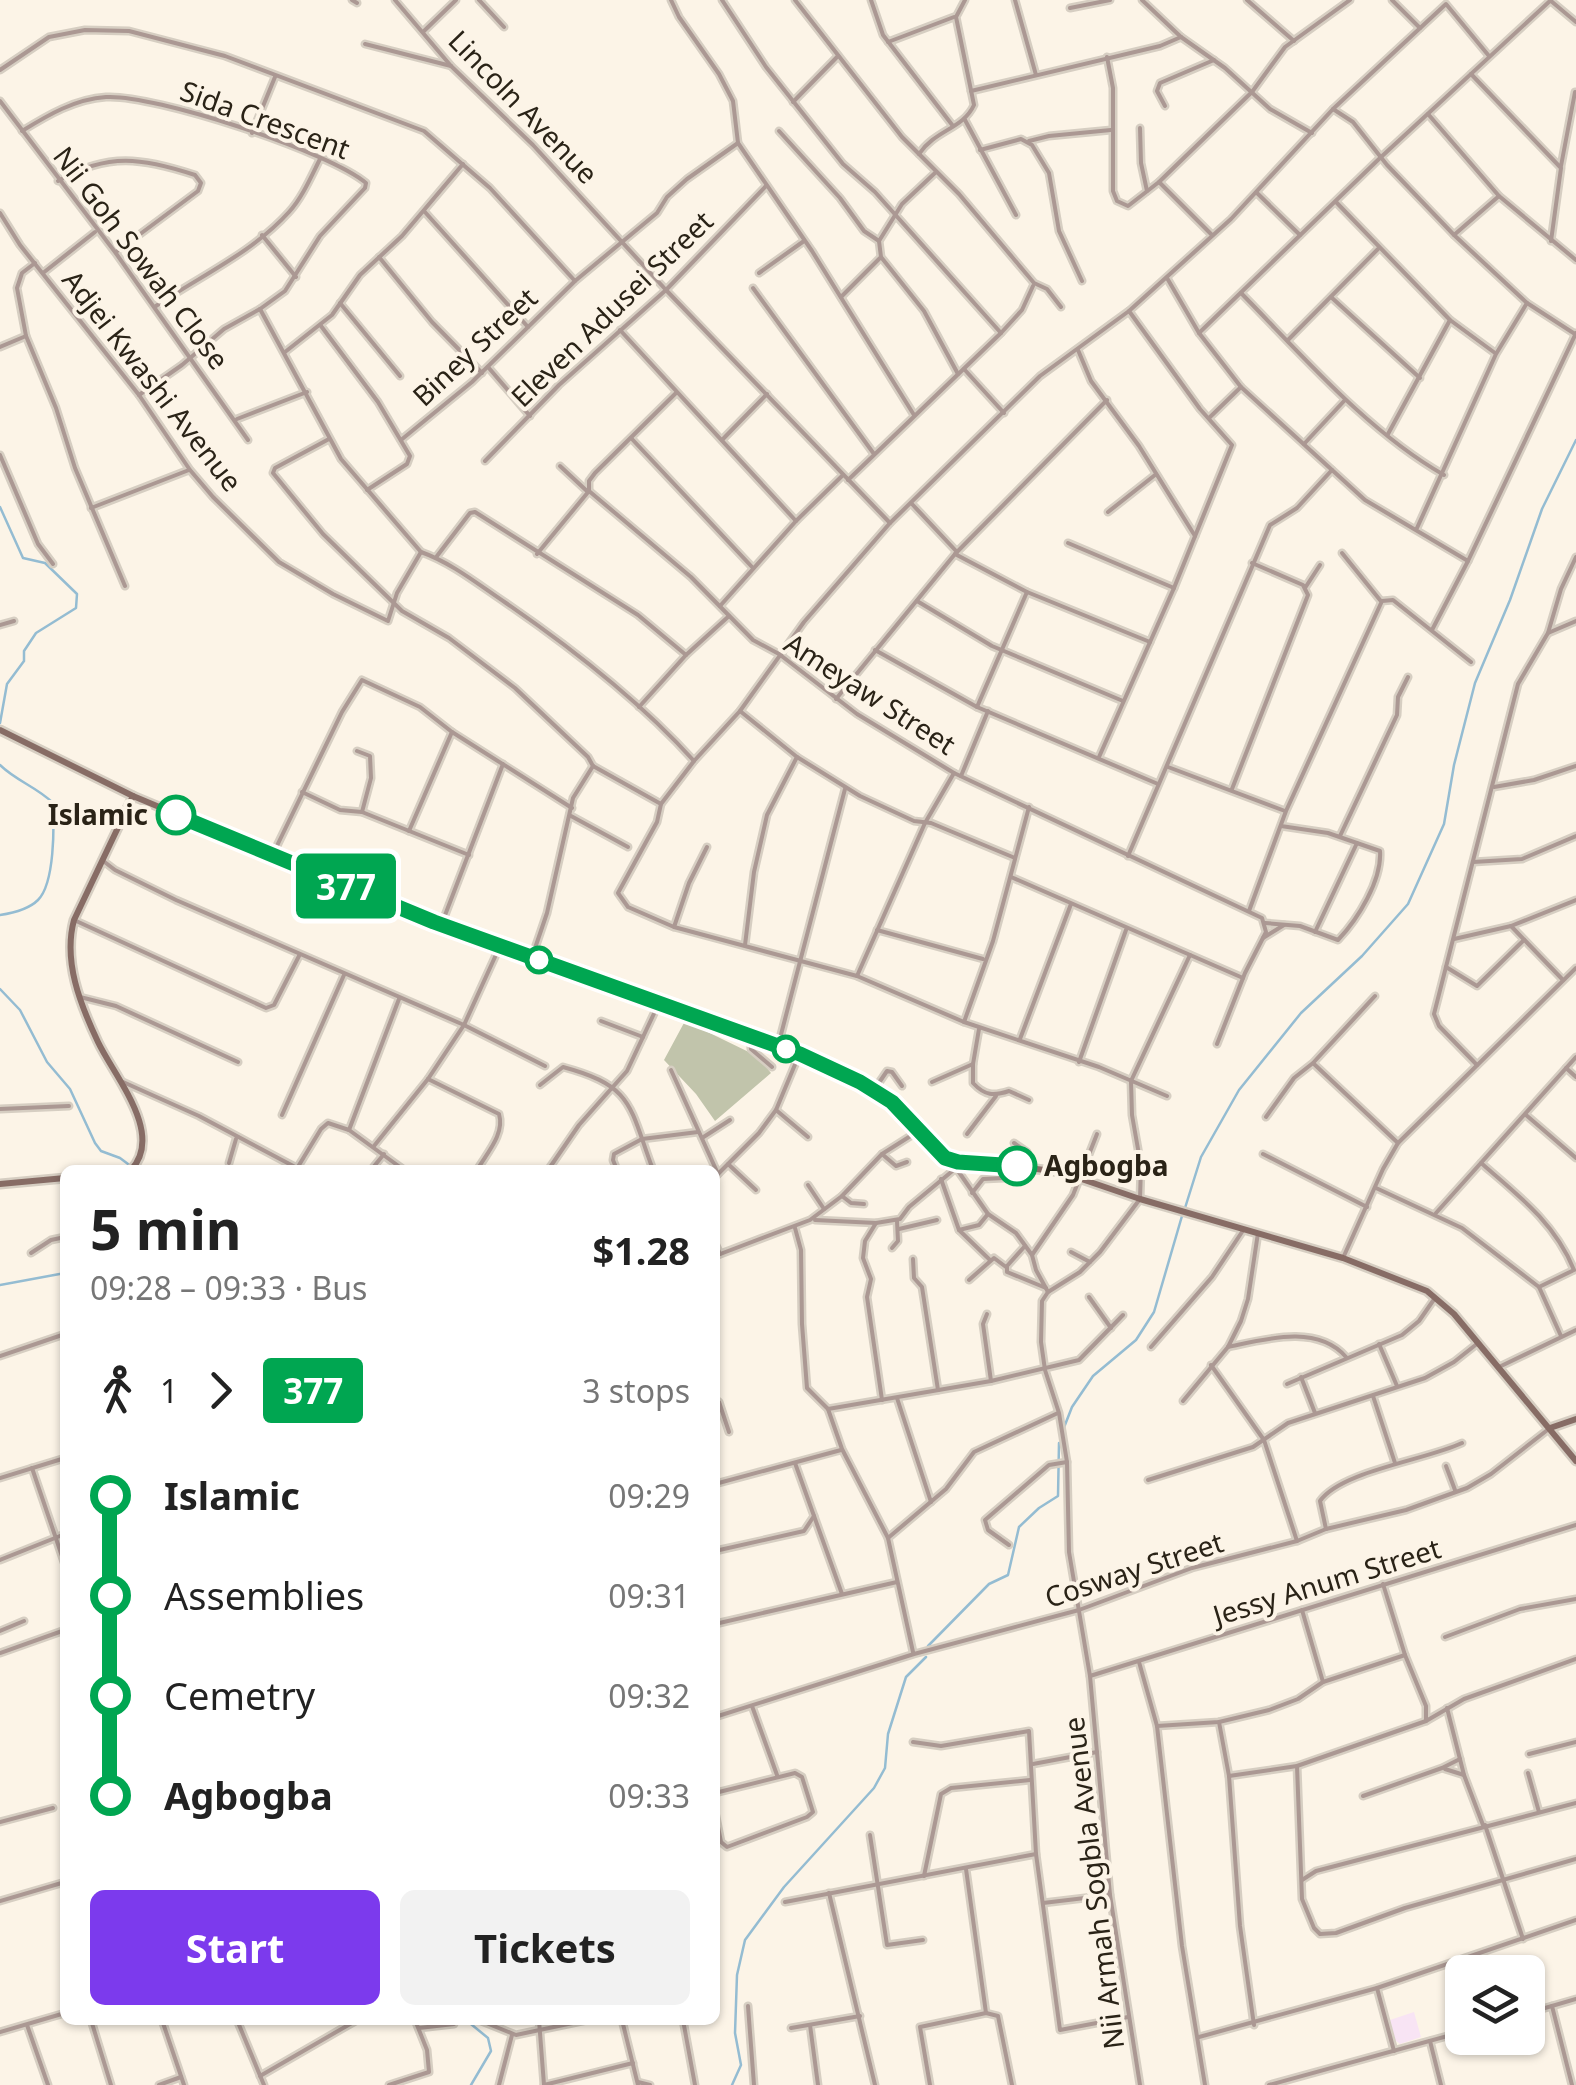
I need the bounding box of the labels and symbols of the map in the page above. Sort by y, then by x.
street label: Lincoln Avenue [441,21,607,191]
street label: Sida Crescent [176,71,355,167]
street label: Nii Goh Sowah Close [45,138,238,377]
street label: Eleven Adusei Street [502,202,721,415]
street label: Adjei Kwashi Avenue [54,262,251,499]
street label: Biney Street [404,279,545,414]
street label: Ameyaw Street [778,624,963,763]
place label: Islamic [48,795,148,833]
marker: Islamic [157,796,195,834]
line badge: 377 [288,854,404,918]
unlabelled marker [526,947,552,973]
unlabelled marker [773,1036,799,1062]
place label: Agbogba [1044,1146,1168,1184]
marker: Agbogba [998,1147,1036,1185]
street label: Cosway Street [1040,1522,1228,1616]
street label: Jessy Anum Street [1205,1528,1445,1635]
street label: Nii Armah Sogbla Avenue [1054,1715,1132,2051]

